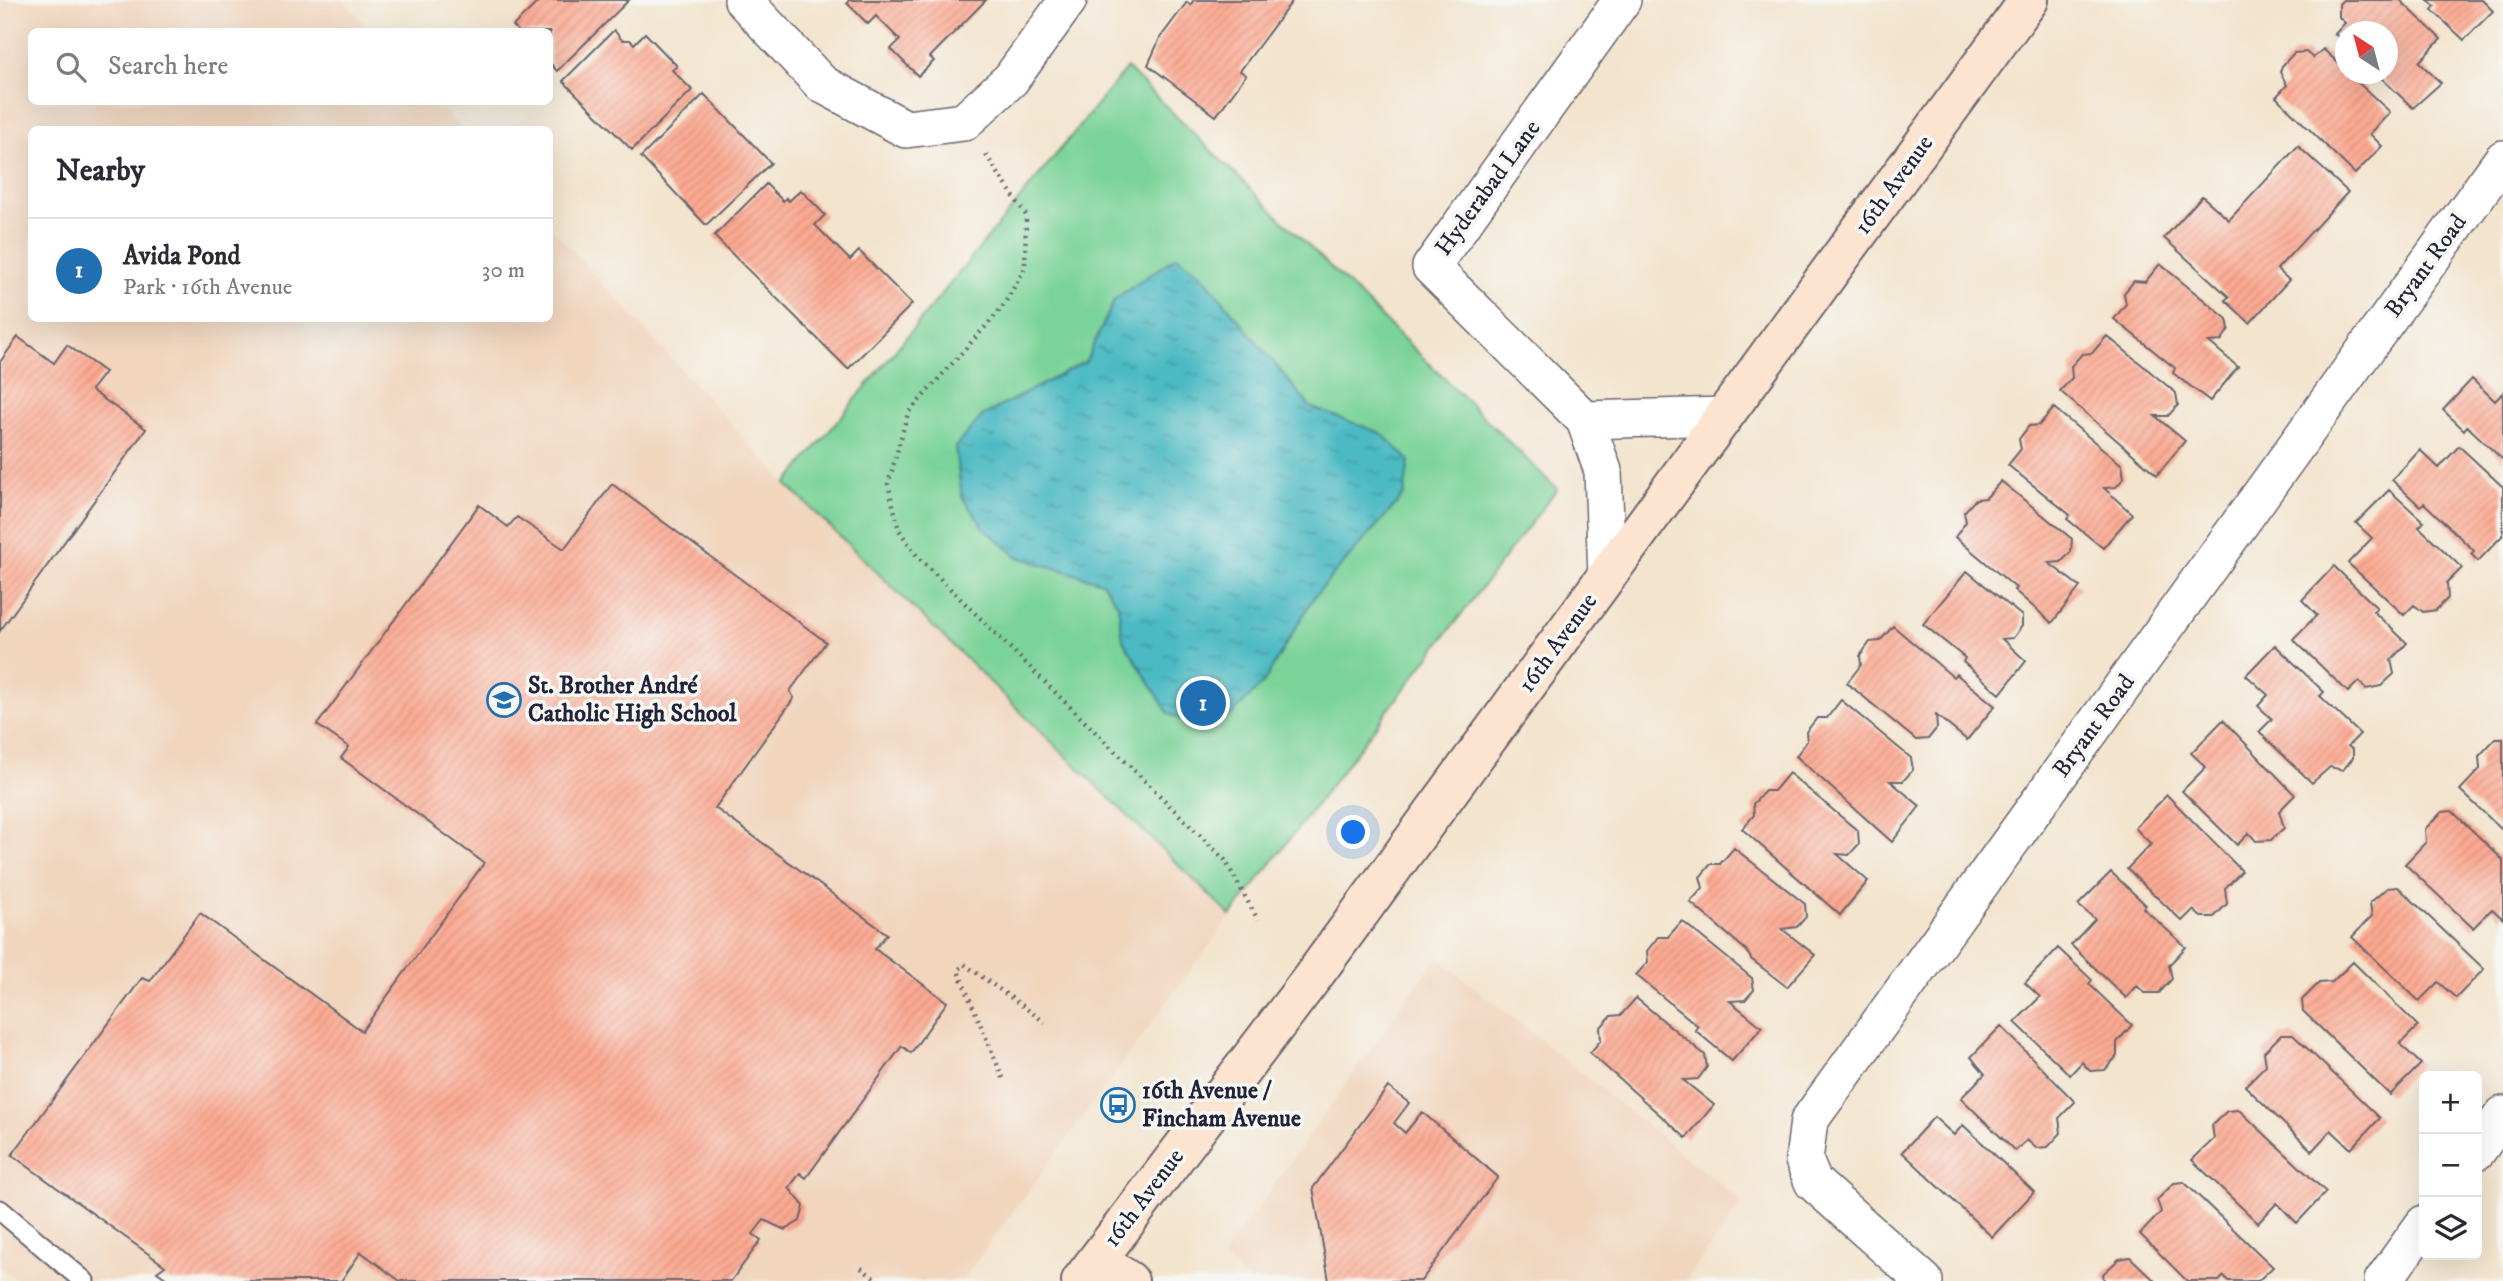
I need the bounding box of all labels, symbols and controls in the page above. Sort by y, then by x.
north arrow [2335,21,2398,84]
search box [28,28,553,105]
icon: search [52,48,90,86]
text: Search here [108,50,228,83]
street label: Hyderabad Lane [1429,114,1547,262]
street label: 16th Avenue [1848,129,1940,241]
text: Nearby [56,153,145,190]
street label: Bryant Road [2378,208,2474,324]
text: Avida Pond [123,240,241,273]
text: 1 [75,256,83,285]
text: 30 m [482,256,525,285]
text: Park · 16th Avenue [123,273,292,302]
street label: 16th Avenue [1512,587,1604,699]
street label: Bryant Road [2046,668,2142,784]
place label: St. Brother André Catholic High School [528,671,737,729]
pin: 1 [1180,677,1226,729]
school or university icon: St. Brother André Catholic High School [485,681,523,719]
your location [1336,815,1370,849]
map controls [2419,1071,2482,1260]
button: + [2419,1071,2482,1134]
place label: 16th Avenue / Fincham Avenue [1142,1076,1301,1134]
bus stop icon: 16th Avenue / Fincham Avenue [1099,1086,1137,1124]
button: − [2419,1134,2482,1197]
street label: 16th Avenue [1097,1143,1191,1253]
button: layers [2419,1197,2482,1260]

